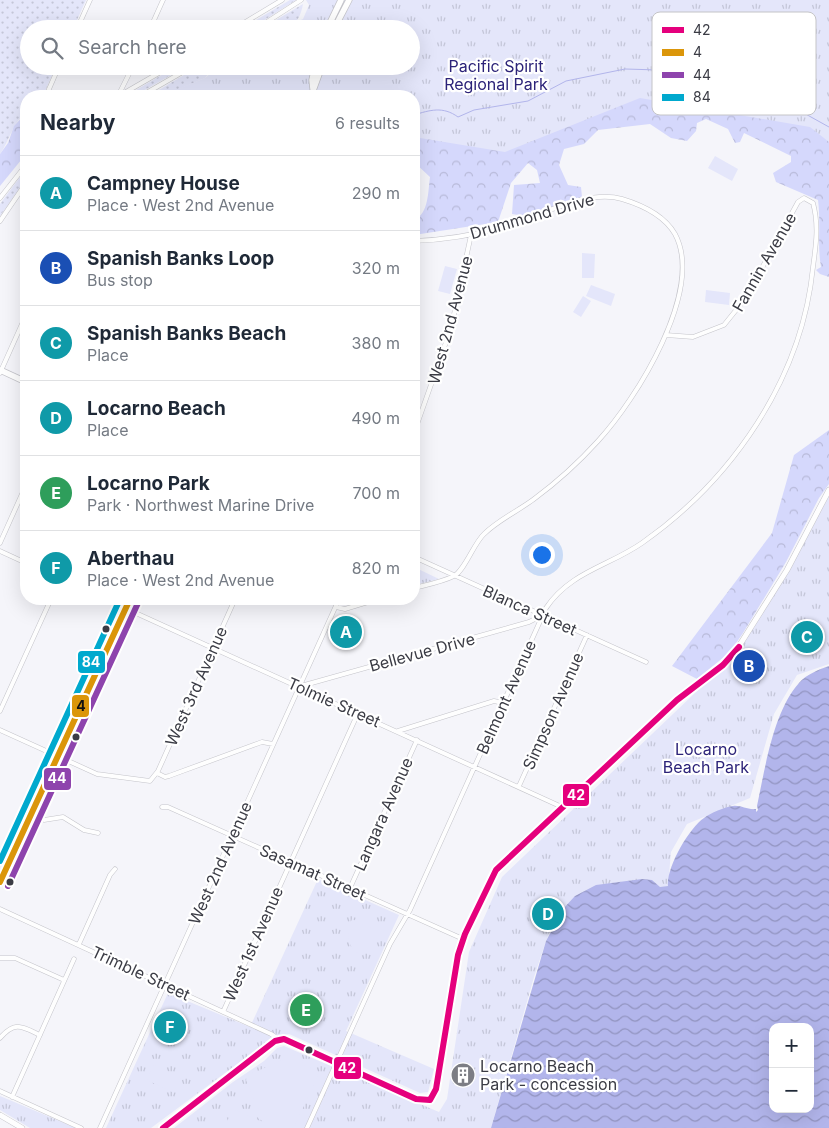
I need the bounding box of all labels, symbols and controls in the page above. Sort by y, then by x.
legend [652,12,816,115]
search box [20,20,420,75]
text: 42 [693,21,711,38]
icon: search [38,34,66,62]
text: Search here [78,36,187,59]
text: 4 [693,43,702,60]
park label: Pacific Spirit Regional Park [444,56,548,94]
text: 44 [693,66,711,83]
text: 84 [693,88,711,105]
text: Nearby [40,110,115,135]
text: 6 results [335,113,400,133]
text: Campney House [87,172,240,195]
text: A [50,183,62,203]
text: 290 m [352,183,400,203]
street label: Drummond Drive [468,189,596,243]
text: Place · West 2nd Avenue [87,195,274,215]
street label: Fannin Avenue [728,209,800,315]
text: Spanish Banks Loop [87,247,274,270]
street label: West 2nd Avenue [423,254,477,386]
text: B [51,258,61,278]
text: 320 m [352,258,400,278]
text: Bus stop [87,270,153,290]
text: Spanish Banks Beach [87,322,286,345]
text: C [50,333,62,353]
text: 380 m [352,333,400,353]
text: Place [87,345,129,365]
text: Locarno Beach [87,397,226,420]
text: D [50,408,62,428]
text: 490 m [351,408,400,428]
text: Place [87,420,129,440]
text: Locarno Park [87,472,210,495]
text: E [51,483,61,503]
text: 700 m [352,483,400,503]
text: Park · Northwest Marine Drive [87,495,314,515]
your location [529,542,555,568]
text: Aberthau [87,547,174,570]
text: F [51,558,61,578]
text: 820 m [352,558,400,578]
text: Place · West 2nd Avenue [87,570,274,590]
street label: Blanca Street [480,580,580,640]
pin: A [330,613,362,651]
pin: C [791,618,823,656]
street label: West 3rd Avenue [161,623,231,749]
unlabelled marker [101,624,111,634]
street label: Bellevue Drive [367,628,477,676]
street label: Belmont Avenue [472,637,540,757]
pin: B [733,647,765,685]
street label: Simpson Avenue [518,649,588,773]
line badge: 84 [77,650,106,674]
text: 84 [82,653,100,670]
street label: Tolmie Street [285,673,383,731]
line badge: 4 [71,694,90,718]
text: 4 [76,697,86,714]
unlabelled marker [71,732,81,742]
park label: Locarno Beach Park [663,739,749,777]
street label: Langara Avenue [349,754,417,874]
line badge: 44 [43,767,72,791]
text: 44 [48,769,66,786]
line badge: 42 [562,783,590,807]
text: 42 [567,786,585,803]
street label: West 2nd Avenue [184,799,256,927]
street label: Sasamat Street [257,840,369,904]
unlabelled marker [5,877,15,887]
street label: West 1st Avenue [219,884,287,1004]
pin: D [532,895,564,933]
street label: Trimble Street [89,941,193,1005]
pin: E [290,991,322,1029]
pin: F [154,1008,186,1046]
map controls [769,1023,814,1113]
button: + [769,1023,814,1068]
unlabelled marker [304,1045,314,1055]
line badge: 42 [333,1056,362,1080]
place label: Locarno Beach Park - concession [480,1056,617,1094]
text: 42 [338,1059,356,1076]
building icon: Locarno Beach Park - concession [450,1062,476,1088]
button: − [769,1068,814,1113]

